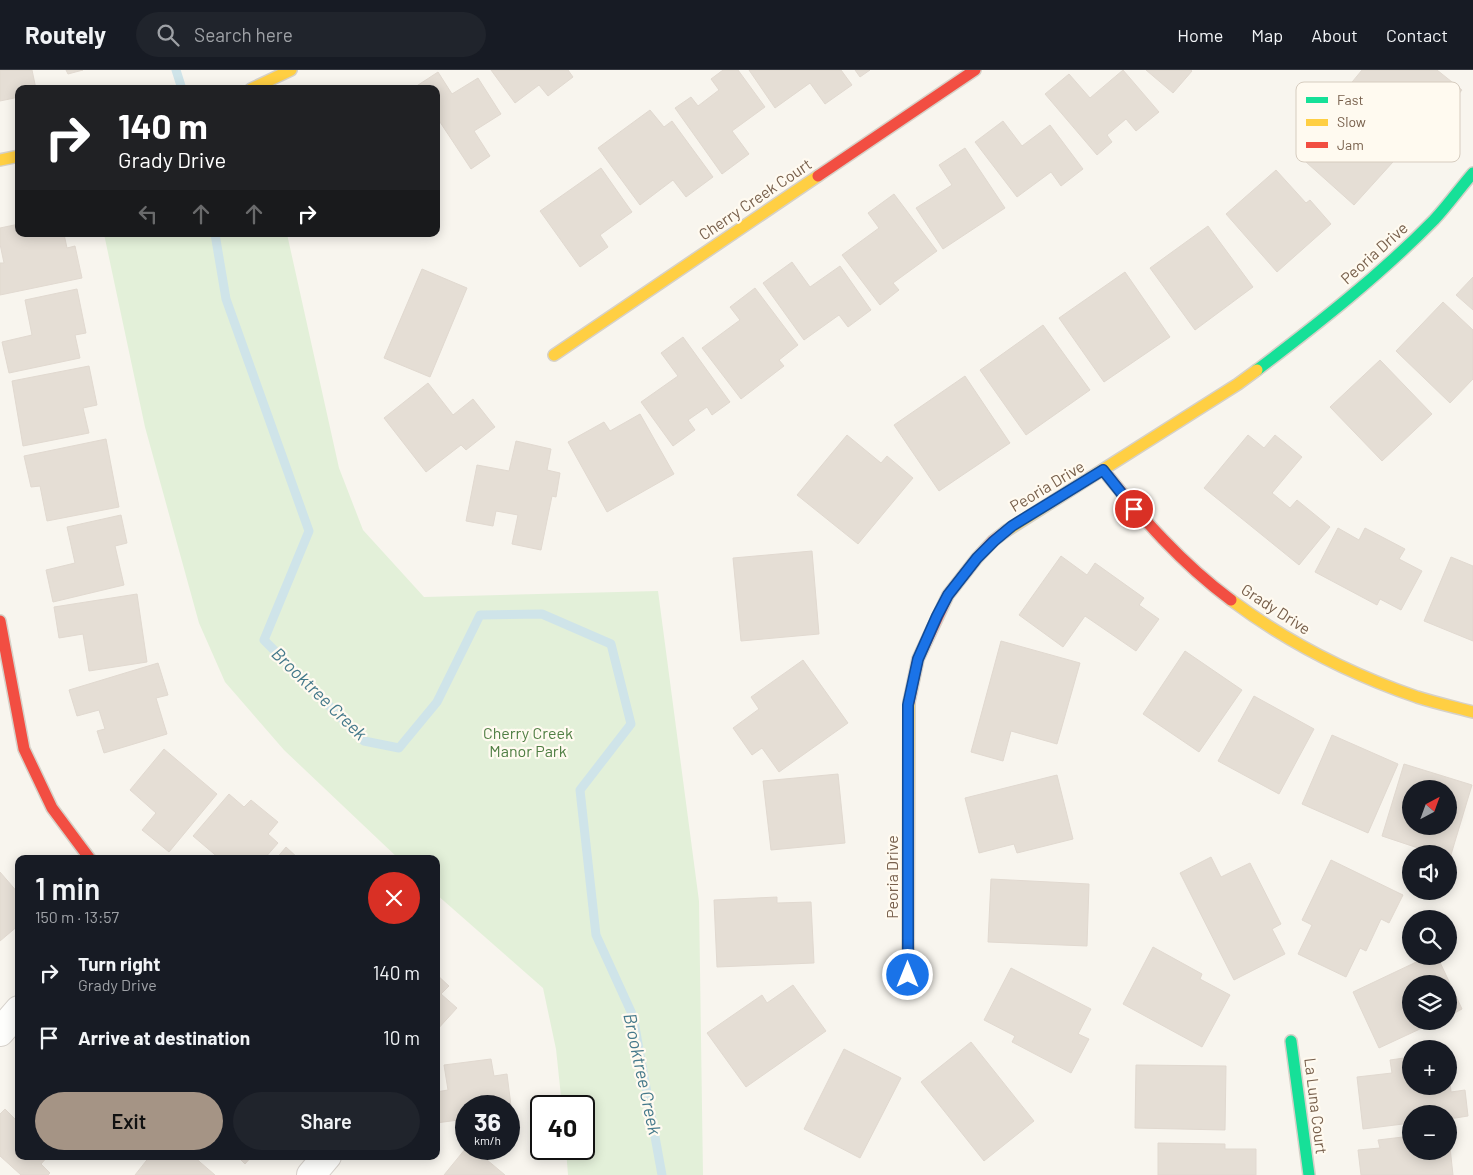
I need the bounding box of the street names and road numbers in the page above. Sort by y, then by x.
street label: Cherry Creek Court [695,154,815,243]
street label: Peoria Drive [1336,218,1411,288]
street label: Peoria Drive [1006,456,1087,515]
street label: Grady Drive [1238,579,1314,638]
street label: Peoria Drive [882,835,901,919]
street label: La Luna Court [1301,1057,1332,1155]

